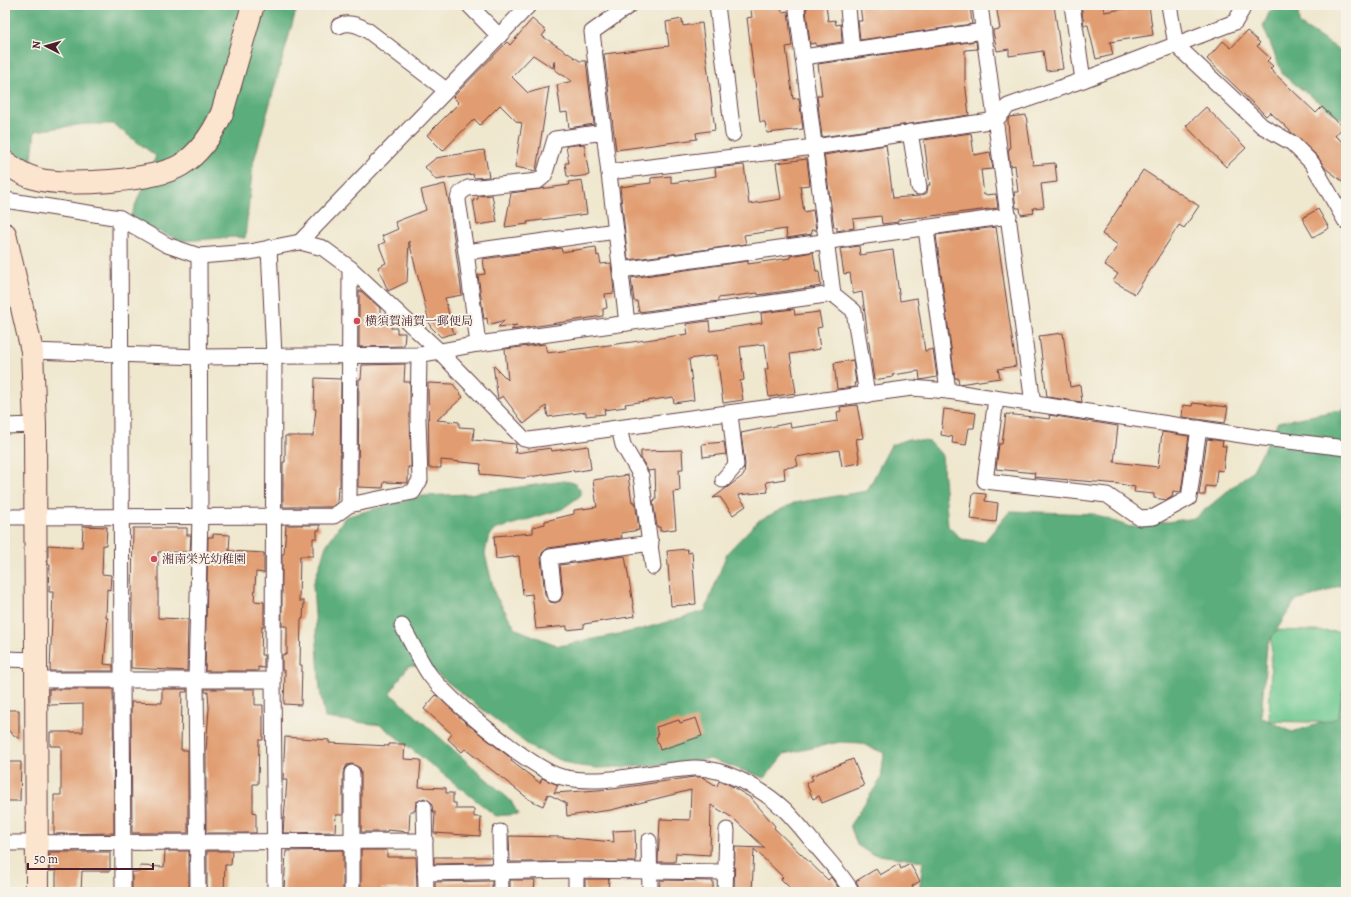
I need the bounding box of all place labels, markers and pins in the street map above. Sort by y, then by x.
place label: 横須賀浦賀一郵便局 [365,313,473,329]
marker: 横須賀浦賀一郵便局 [352,316,362,326]
place label: 湘南栄光幼稚園 [162,551,246,567]
marker: 湘南栄光幼稚園 [149,554,159,564]

